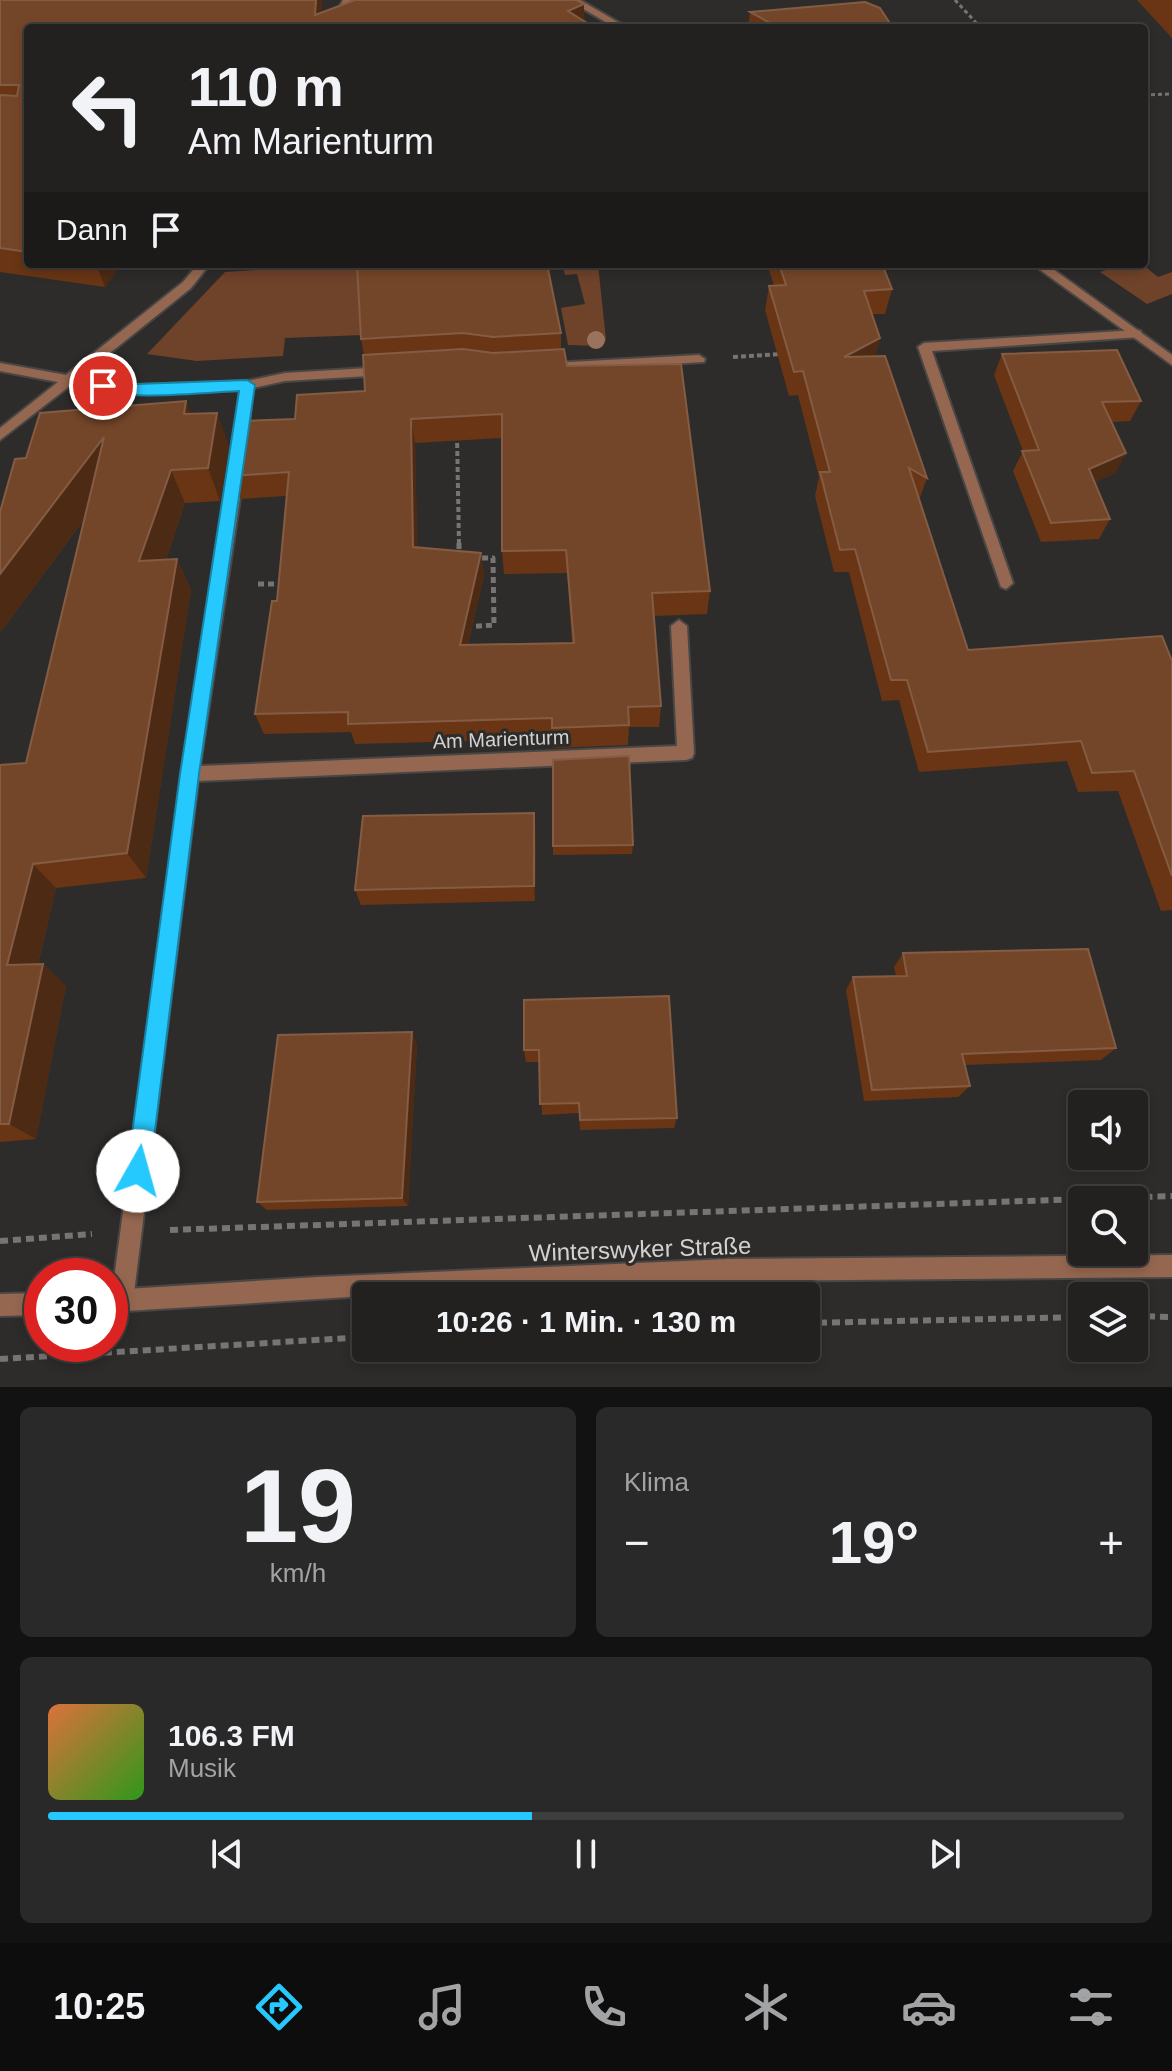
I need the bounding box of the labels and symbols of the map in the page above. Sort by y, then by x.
pin [69,352,137,420]
street label: Am Marienturm [432,726,570,752]
position arrow [96,1129,180,1213]
street label: Winterswyker Straße [528,1232,752,1266]
speed limit sign: 30 [24,1258,128,1362]

